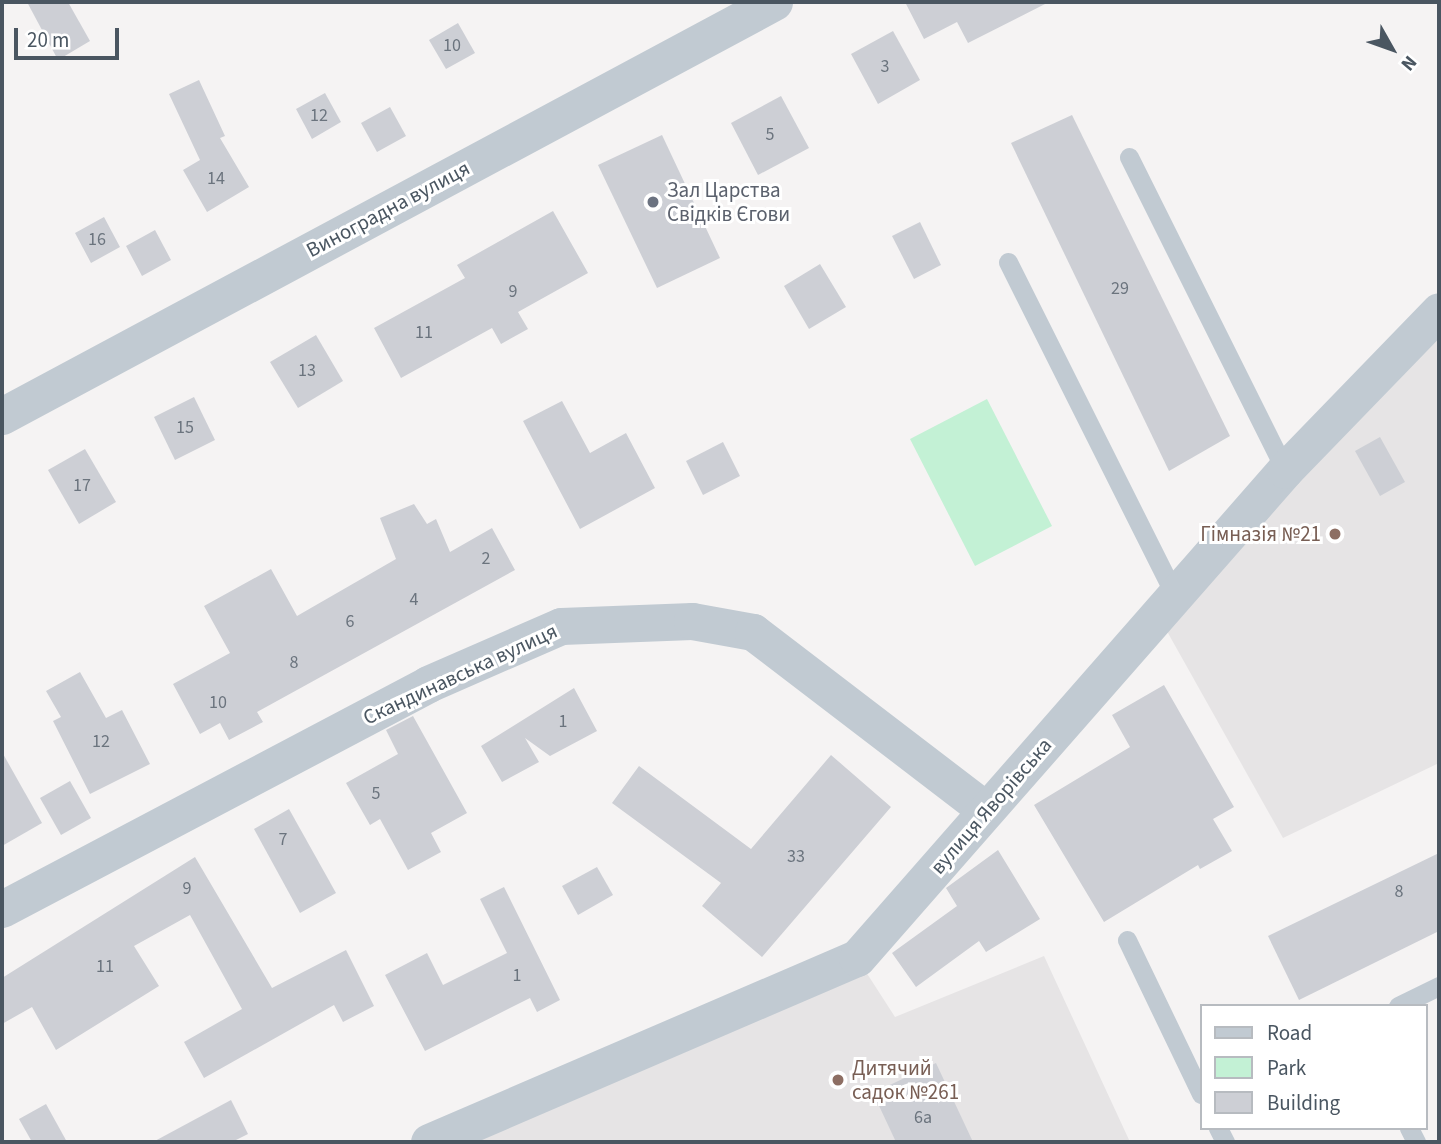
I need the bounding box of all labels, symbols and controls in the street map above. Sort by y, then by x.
scale bar [18,14,122,58]
north arrow [1357,14,1427,84]
text: 20 m [27,25,69,55]
house number: 10 [443,35,461,57]
text: N [1394,49,1423,76]
house number: 3 [881,56,889,78]
house number: 12 [310,105,328,127]
house number: 5 [766,124,774,146]
street label: Виноградна вулиця [302,155,474,263]
house number: 14 [207,168,225,190]
place label: Зал Царства Свідків Єгови [667,177,790,227]
marker: Зал Царства Свідків Єгови [645,194,661,210]
house number: 16 [88,229,106,251]
house number: 29 [1111,278,1129,300]
house number: 9 [509,281,517,303]
house number: 11 [415,322,433,344]
house number: 13 [298,360,316,382]
house number: 15 [176,417,194,439]
house number: 17 [73,475,91,497]
place label: Гімназія №21 [1200,521,1321,547]
marker: Гімназія №21 [1327,526,1343,542]
house number: 2 [482,548,490,570]
house number: 4 [410,589,418,611]
house number: 6 [346,611,354,633]
street label: Скандинавська вулиця [359,618,561,730]
house number: 8 [290,652,298,674]
house number: 10 [209,692,227,714]
house number: 1 [559,711,567,733]
house number: 12 [92,731,110,753]
street label: вулиця Яворівська [925,733,1057,879]
house number: 5 [372,783,380,805]
house number: 7 [279,829,287,851]
house number: 33 [787,846,805,868]
house number: 9 [183,878,191,900]
house number: 8 [1395,881,1403,903]
house number: 11 [96,956,114,978]
house number: 1 [513,965,521,987]
legend [1200,1004,1427,1130]
text: Road [1267,1018,1312,1048]
text: Park [1267,1053,1306,1083]
place label: Дитячий садок №261 [852,1055,959,1105]
marker: Дитячий садок №261 [830,1072,846,1088]
text: Building [1267,1088,1340,1118]
house number: 6а [914,1107,932,1129]

